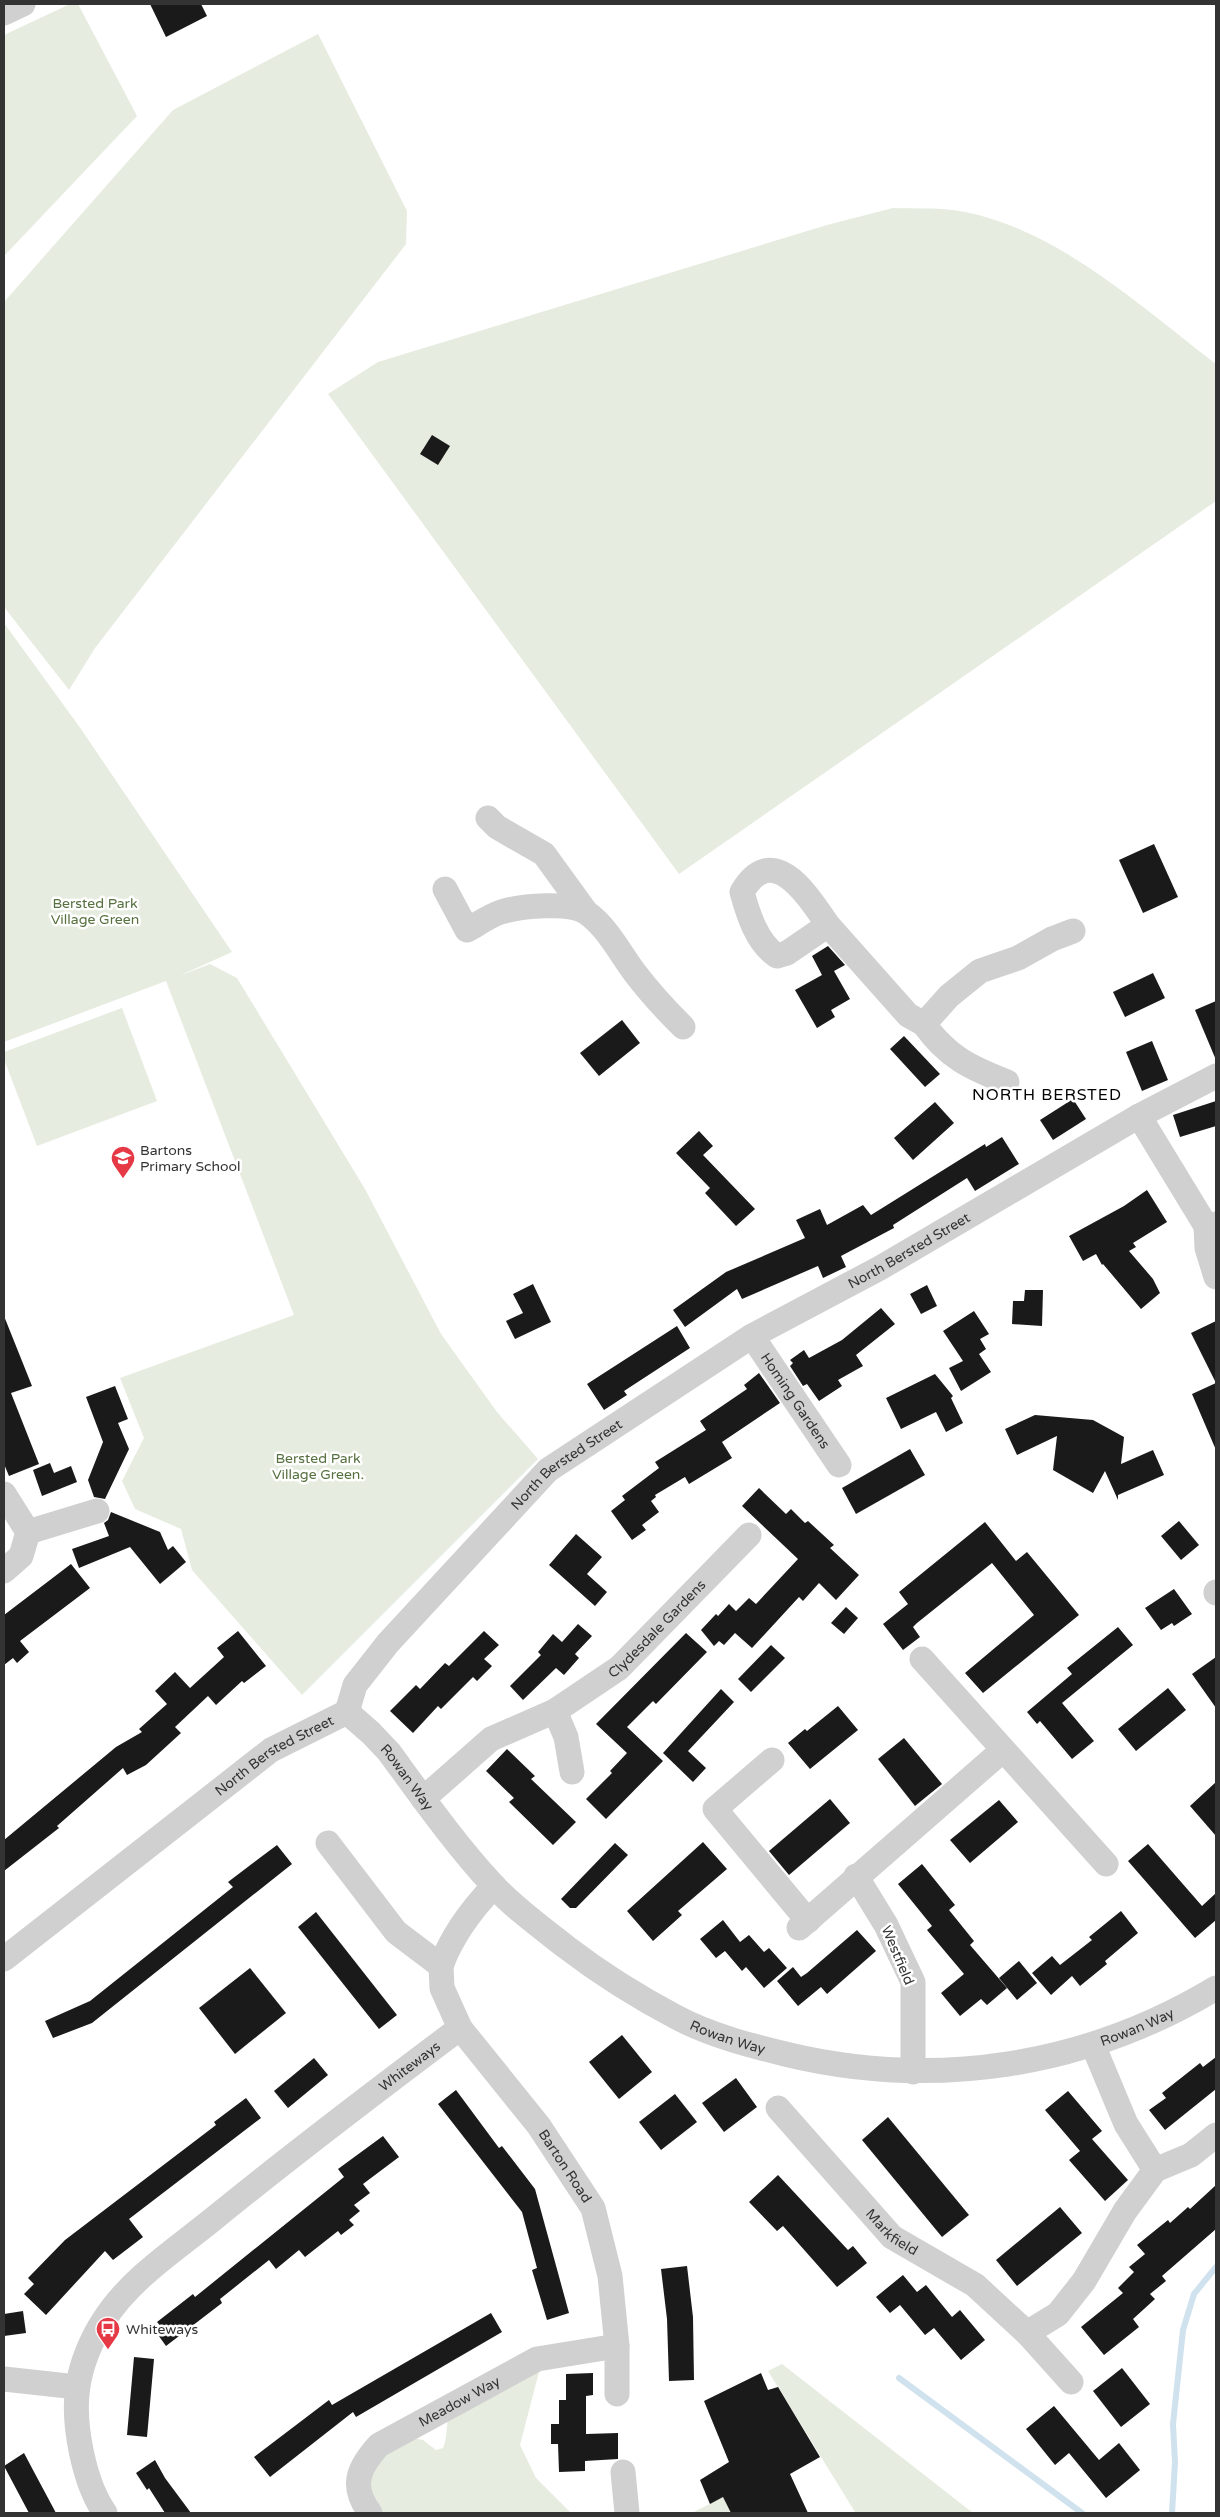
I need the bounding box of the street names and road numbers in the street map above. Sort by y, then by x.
street label: North Bersted Street [845,1209,974,1292]
street label: Homing Gardens [757,1350,834,1452]
street label: North Bersted Street [507,1415,626,1514]
street label: Clydesdale Gardens [605,1576,710,1682]
street label: North Bersted Street [212,1712,337,1800]
street label: Rowan Way [377,1741,437,1814]
street label: Westfield [877,1923,918,1987]
street label: Rowan Way [1098,2004,1177,2050]
street label: Rowan Way [687,2017,767,2058]
street label: Whiteways [376,2038,444,2095]
street label: Barton Road [535,2126,595,2206]
street label: Markfield [862,2206,921,2259]
street label: Meadow Way [416,2373,503,2431]

